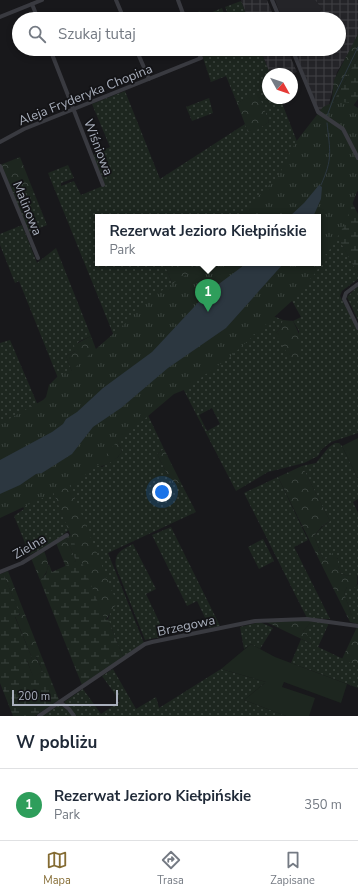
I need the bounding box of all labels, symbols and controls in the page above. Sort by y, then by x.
search box [12,12,346,56]
icon: search [26,23,48,45]
text: Szukaj tutaj [58,24,136,44]
street label: Aleja Fryderyka Chopina [16,60,155,130]
north arrow [262,68,298,104]
street label: Wiśniowa [79,117,117,178]
street label: Malinowa [8,179,46,238]
popup [95,214,321,266]
text: Rezerwat Jezioro Kiełpińskie [109,221,307,241]
text: Park [109,241,135,259]
pin: 1 [195,279,221,312]
your location [152,482,172,502]
street label: Zielna [10,530,49,564]
street label: Brzegowa [156,611,217,641]
scale bar [12,688,118,707]
text: 200 m [18,689,50,704]
text: W pobliżu [16,731,97,754]
text: Rezerwat Jezioro Kiełpińskie [54,786,251,806]
text: 1 [25,796,33,814]
text: 350 m [304,796,342,814]
text: Park [54,806,80,824]
tab: Mapa [43,849,71,888]
tab: Trasa [157,849,184,888]
tab: Zapisane [270,849,315,888]

